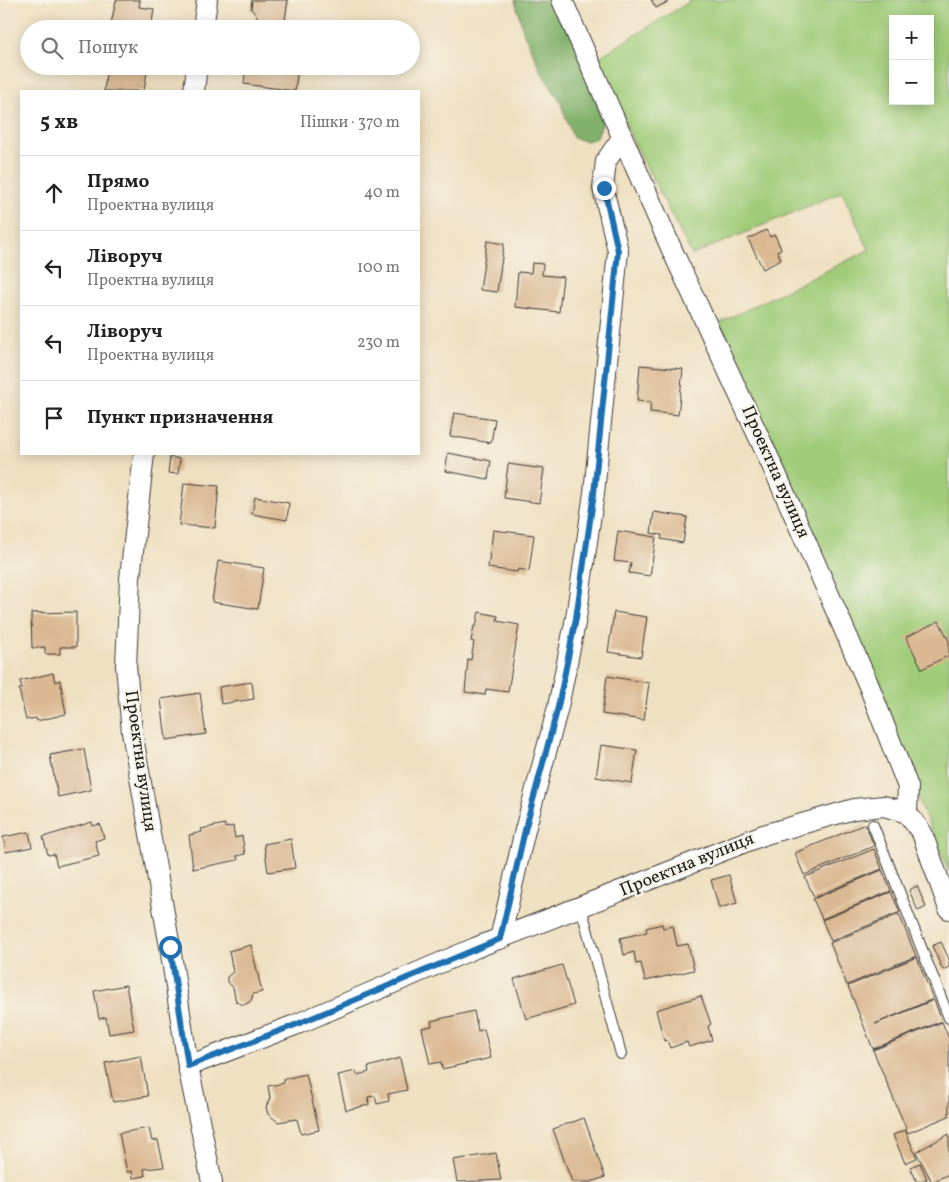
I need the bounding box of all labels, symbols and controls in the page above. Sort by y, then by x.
map controls [889,15,934,105]
button: + [889,15,934,60]
search box [20,20,420,75]
icon: search [38,34,66,62]
text: Пошук [78,35,138,61]
button: − [889,60,934,105]
text: 5 хв [40,108,78,137]
text: Пішки · 370 m [300,112,400,134]
text: Прямо [87,169,149,195]
route end [593,177,616,200]
icon: ahead [40,179,68,207]
text: 40 m [364,182,400,204]
text: Проектна вулиця [87,195,214,217]
text: Ліворуч [87,244,162,270]
icon: left [40,254,68,282]
text: 100 m [357,257,400,279]
text: Проектна вулиця [87,270,214,292]
text: Ліворуч [87,319,162,345]
icon: left [40,329,68,357]
text: 230 m [357,332,400,354]
text: Проектна вулиця [87,345,214,367]
street label: Проектна вулиця [735,402,815,542]
icon: arrive [40,404,68,432]
text: Пункт призначення [87,405,273,431]
street label: Проектна вулиця [118,689,162,833]
street label: Проектна вулиця [616,827,758,903]
route start [159,936,182,959]

